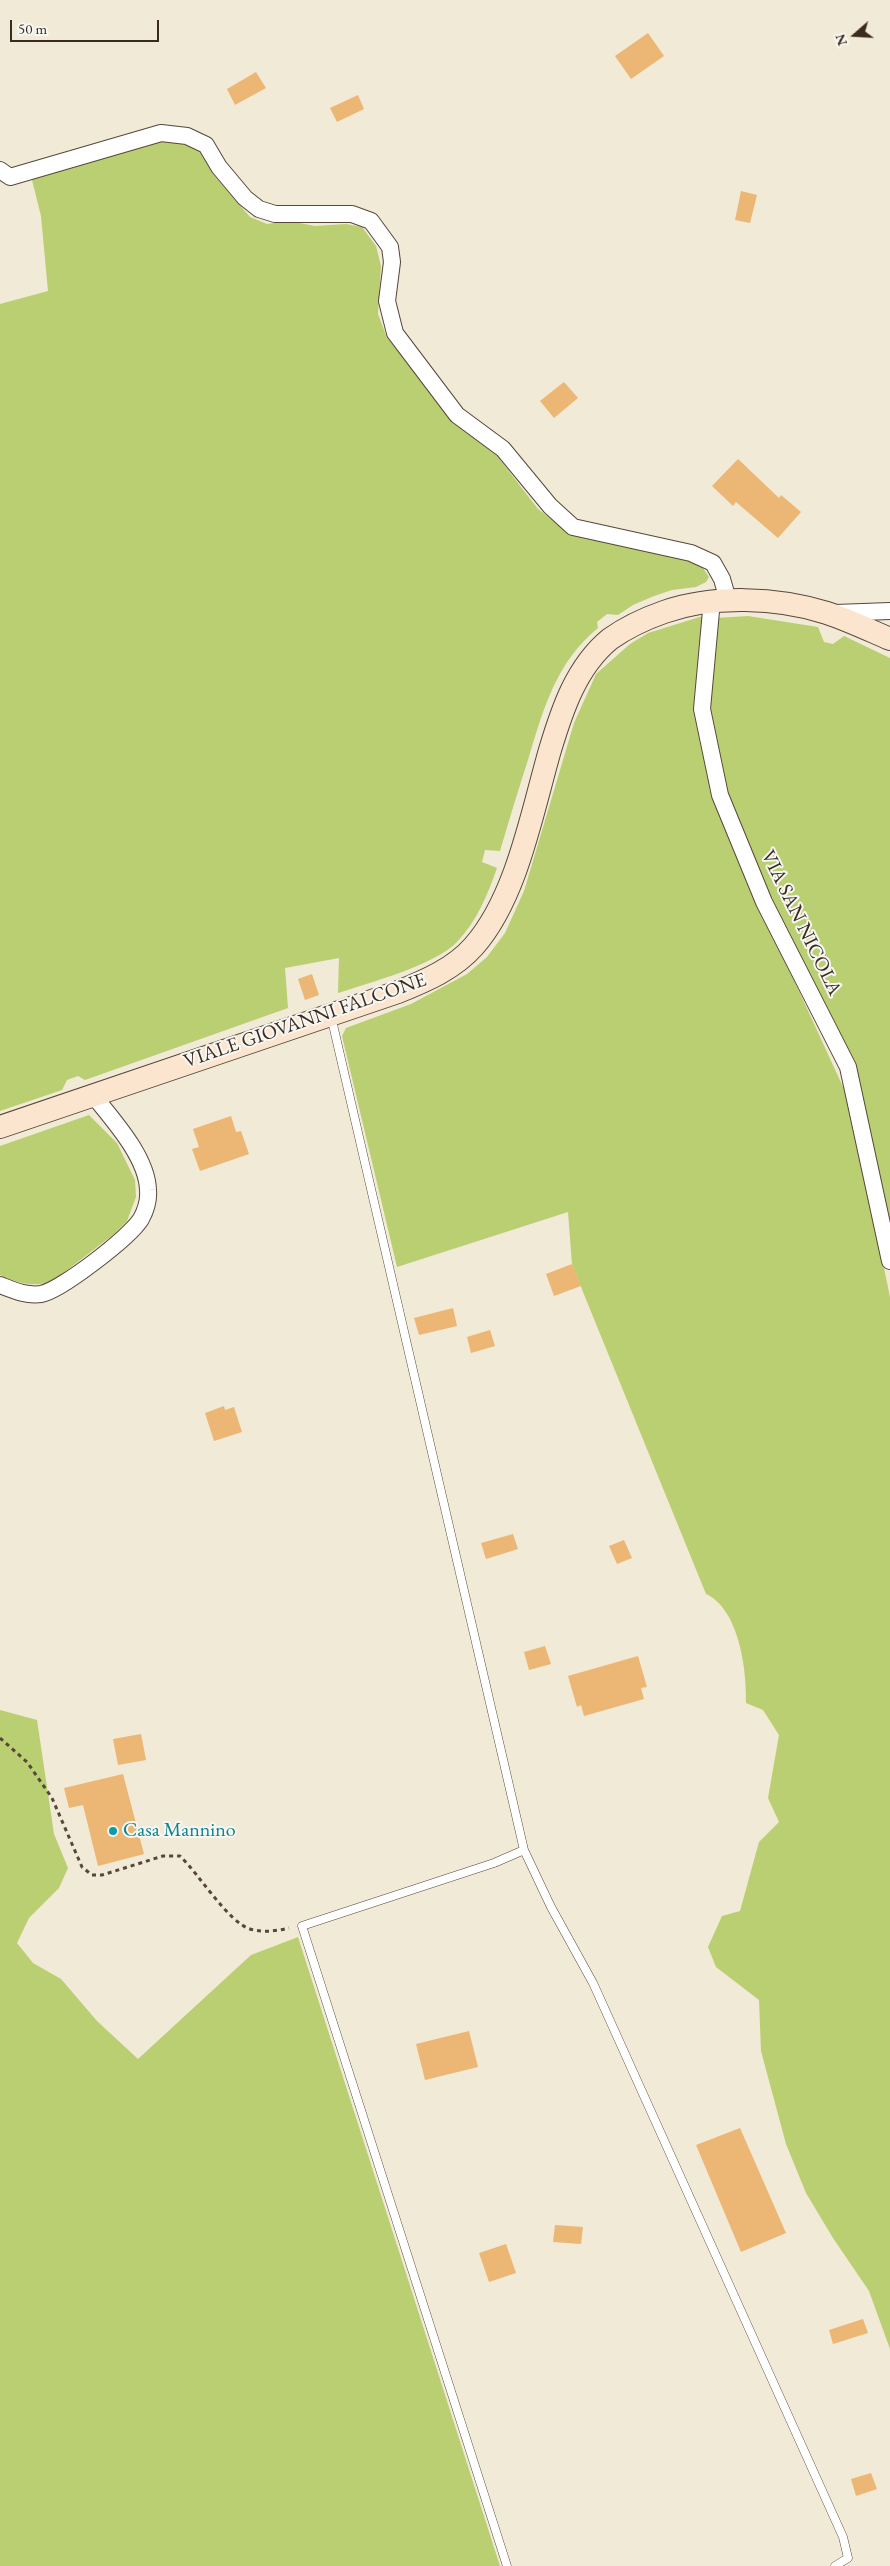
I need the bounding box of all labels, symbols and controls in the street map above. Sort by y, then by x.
scale bar [12,10,161,42]
north arrow [830,10,880,60]
text: 50 m [18,19,47,38]
text: N [830,32,851,48]
street label: VIA SAN NICOLA [755,846,847,1000]
street label: VIALE GIOVANNI FALCONE [181,968,429,1074]
place label: Casa Mannino [123,1819,236,1843]
marker: Casa Mannino [107,1825,119,1837]

